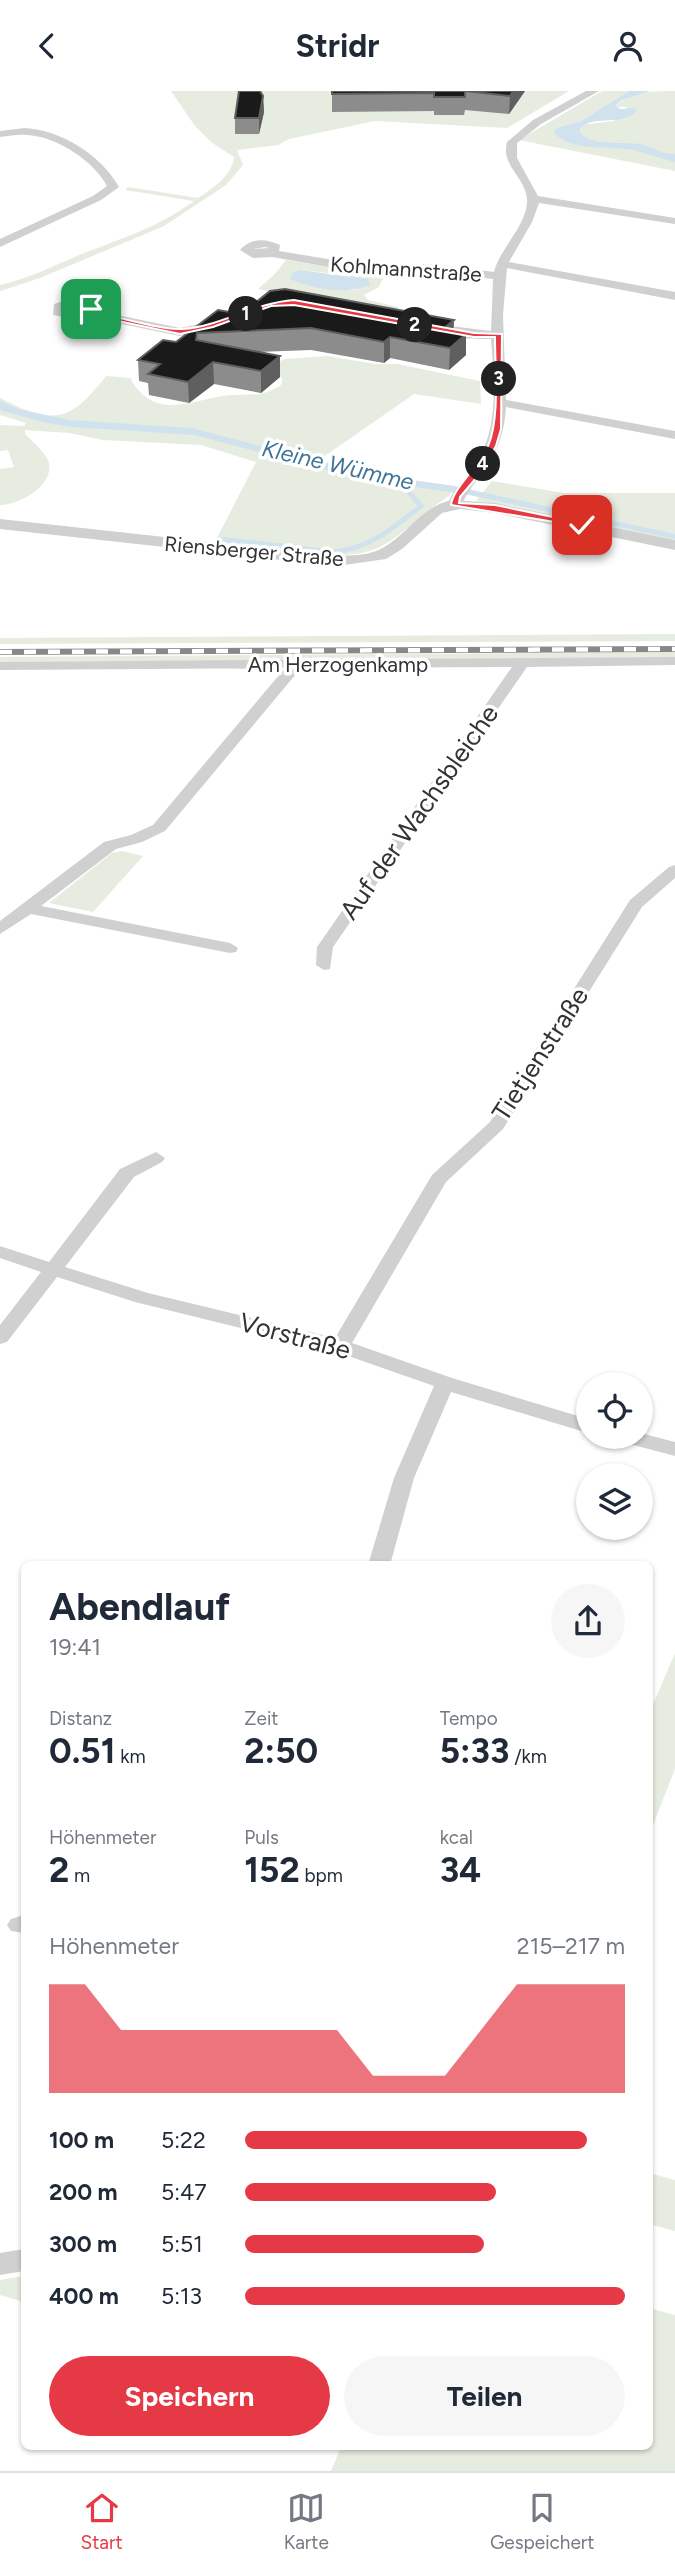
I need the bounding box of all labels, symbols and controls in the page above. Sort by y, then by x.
icon: back [28,27,66,65]
text: Stridr [296,27,379,65]
icon: person [609,27,647,65]
street label: Kohlmannstraße [329,251,483,287]
pin [61,279,121,339]
icon: arrive [72,290,110,328]
pin: 1 [229,297,264,332]
text: 1 [241,302,250,325]
pin: 2 [398,307,432,343]
text: 2 [409,313,420,336]
pin: 3 [482,361,516,397]
text: 3 [493,367,504,390]
water label: Kleine Wümme [259,434,417,496]
pin: 4 [466,447,500,481]
text: 4 [476,452,489,475]
pin [552,495,612,555]
icon: check [563,506,601,544]
street label: Riensberger Straße [163,531,345,571]
street label: Am Herzogenkamp [248,652,428,677]
street label: Auf der Wachsbleiche [333,699,505,925]
street label: Tietjenstraße [485,981,595,1127]
street label: Vorstraße [236,1306,354,1366]
map controls [576,1372,653,1540]
button: locate [576,1372,653,1449]
button: layers [576,1463,653,1540]
text: Abendlauf [49,1584,230,1630]
button: share [551,1584,625,1658]
text: 19:41 [49,1633,101,1661]
text: Distanz [49,1707,112,1730]
text: Zeit [244,1707,278,1730]
text: Tempo [440,1707,498,1730]
text: 0.51 [49,1730,115,1772]
text: 2:50 [244,1730,318,1772]
text: 5:33 [440,1730,509,1772]
text: km [115,1745,146,1768]
text: /km [509,1745,547,1768]
text: Höhenmeter [49,1826,156,1849]
text: Puls [244,1826,279,1849]
text: kcal [440,1826,473,1849]
text: 2 [49,1849,69,1891]
text: 152 [244,1849,300,1891]
text: 34 [440,1849,481,1891]
text: m [69,1864,90,1887]
text: bpm [300,1864,343,1887]
text: Höhenmeter [49,1932,179,1960]
text: 215–217 m [517,1932,625,1960]
text: 100 m [49,2126,114,2154]
text: 5:22 [161,2126,206,2154]
text: 200 m [49,2178,118,2206]
text: 5:47 [161,2178,207,2206]
text: 300 m [49,2230,117,2258]
text: 5:51 [161,2230,203,2258]
text: 400 m [49,2282,119,2310]
text: 5:13 [161,2282,202,2310]
button: Speichern [49,2356,330,2436]
button: Teilen [344,2356,625,2436]
tab: Start [81,2489,123,2554]
tab: Karte [284,2489,329,2554]
tab: Gespeichert [490,2489,594,2554]

